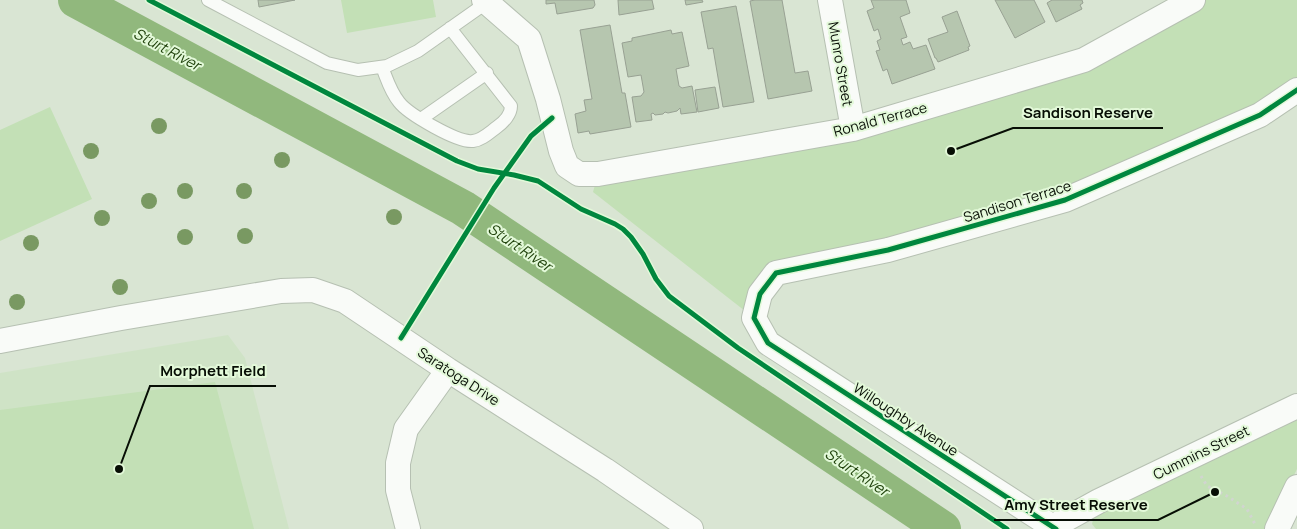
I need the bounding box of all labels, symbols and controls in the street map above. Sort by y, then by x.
street label: Munro Street [824,20,858,108]
water label: Sturt River [130,23,206,77]
street label: Ronald Terrace [831,97,929,141]
callout: Sandison Reserve [1013,98,1163,128]
text: Sandison Reserve [1023,102,1153,123]
street label: Sandison Terrace [961,176,1073,226]
water label: Sturt River [484,218,558,278]
street label: Saratoga Drive [414,342,504,410]
callout: Morphett Field [150,356,276,386]
text: Morphett Field [160,360,266,381]
street label: Willoughby Avenue [850,378,962,460]
street label: Cummins Street [1150,420,1253,484]
water label: Sturt River [821,443,895,503]
callout: Amy Street Reserve [994,490,1158,520]
text: Amy Street Reserve [1004,494,1148,515]

